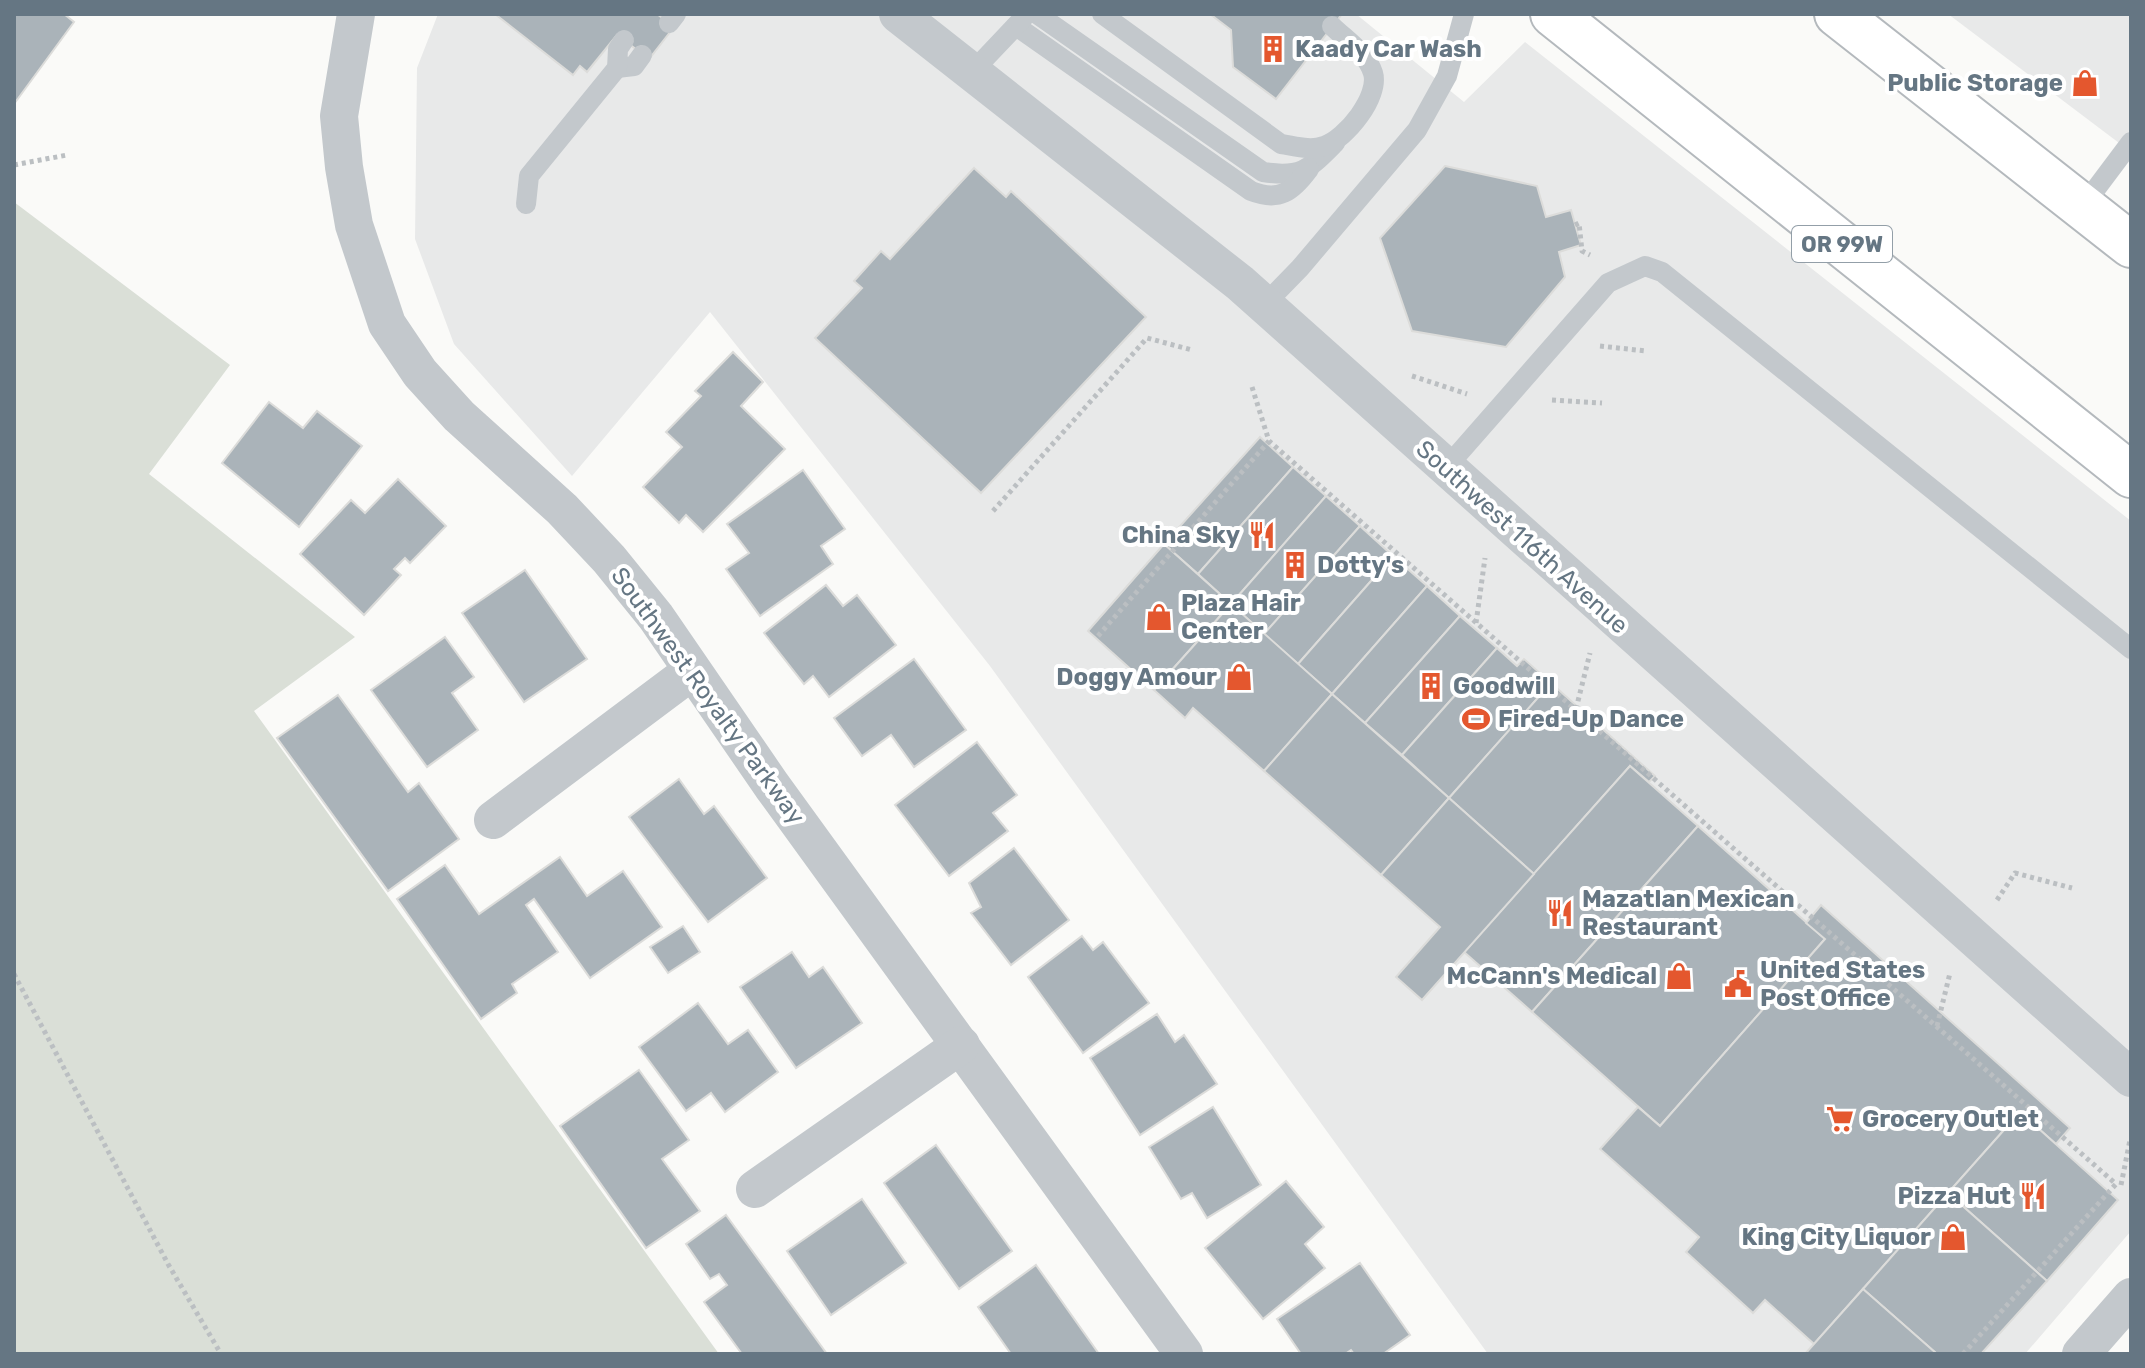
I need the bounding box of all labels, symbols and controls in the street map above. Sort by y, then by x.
building icon: Kaady Car Wash [1258,34,1288,64]
place label: Kaady Car Wash [1295,35,1482,63]
shop icon: Public Storage [2070,68,2100,98]
place label: Public Storage [1887,69,2063,97]
road number: OR 99W [1792,226,1892,262]
street label: Southwest 116th Avenue [1410,435,1634,639]
restaurant icon: China Sky [1247,520,1277,550]
place label: China Sky [1122,521,1240,549]
building icon: Dotty's [1280,550,1310,580]
place label: Dotty's [1317,551,1404,579]
street label: Southwest Royalty Parkway [605,562,811,830]
place label: Plaza Hair Center [1181,589,1301,645]
shop icon: Plaza Hair Center [1144,602,1174,632]
shop icon: Doggy Amour [1224,662,1254,692]
place label: Doggy Amour [1056,663,1217,691]
building icon: Goodwill [1416,671,1446,701]
place label: Goodwill [1453,672,1555,700]
sports icon: Fired-Up Dance [1461,704,1491,734]
place label: Fired-Up Dance [1498,705,1684,733]
place label: Mazatlan Mexican Restaurant [1582,885,1795,941]
restaurant icon: Mazatlan Mexican Restaurant [1545,898,1575,928]
place label: United States Post Office [1760,956,1925,1012]
shop icon: McCann's Medical [1664,961,1694,991]
place label: McCann's Medical [1447,962,1657,990]
public building icon: United States Post Office [1723,969,1753,999]
supermarket icon: Grocery Outlet [1825,1104,1855,1134]
place label: Grocery Outlet [1862,1105,2039,1133]
restaurant icon: Pizza Hut [2018,1181,2048,1211]
place label: Pizza Hut [1898,1182,2011,1210]
shop icon: King City Liquor [1938,1222,1968,1252]
place label: King City Liquor [1741,1223,1931,1251]

